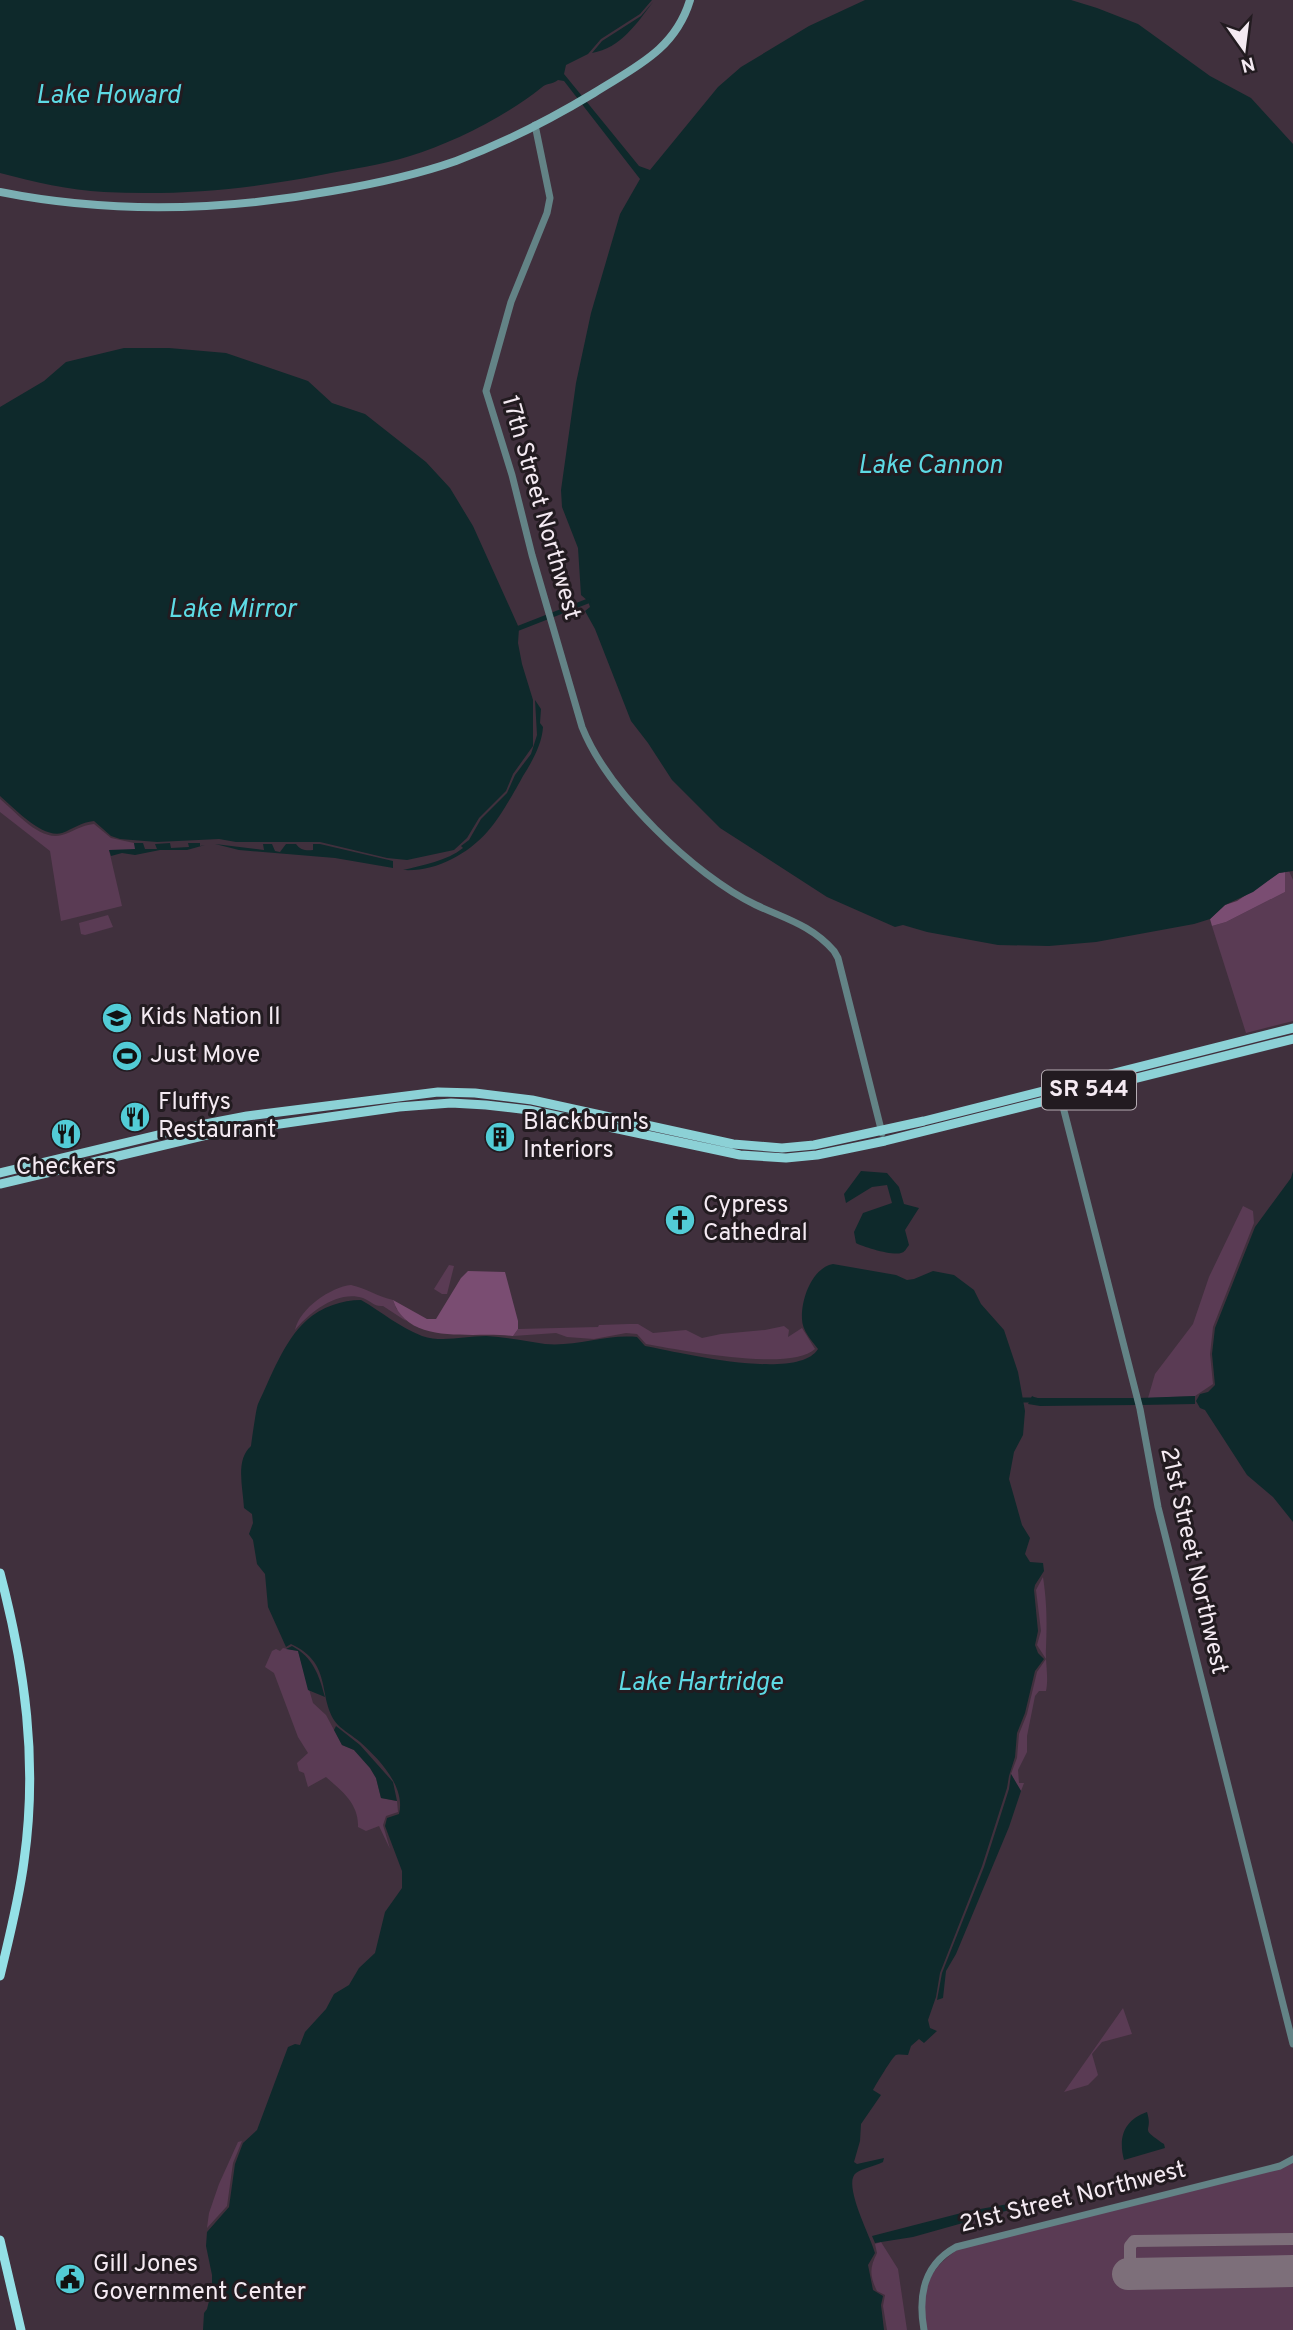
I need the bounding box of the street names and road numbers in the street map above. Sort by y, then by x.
street label: 17th Street Northwest [494,393,586,623]
road number: SR 544 [1042,1070,1136,1110]
street label: 21st Street Northwest [1152,1445,1234,1677]
street label: 21st Street Northwest [957,2155,1189,2241]

